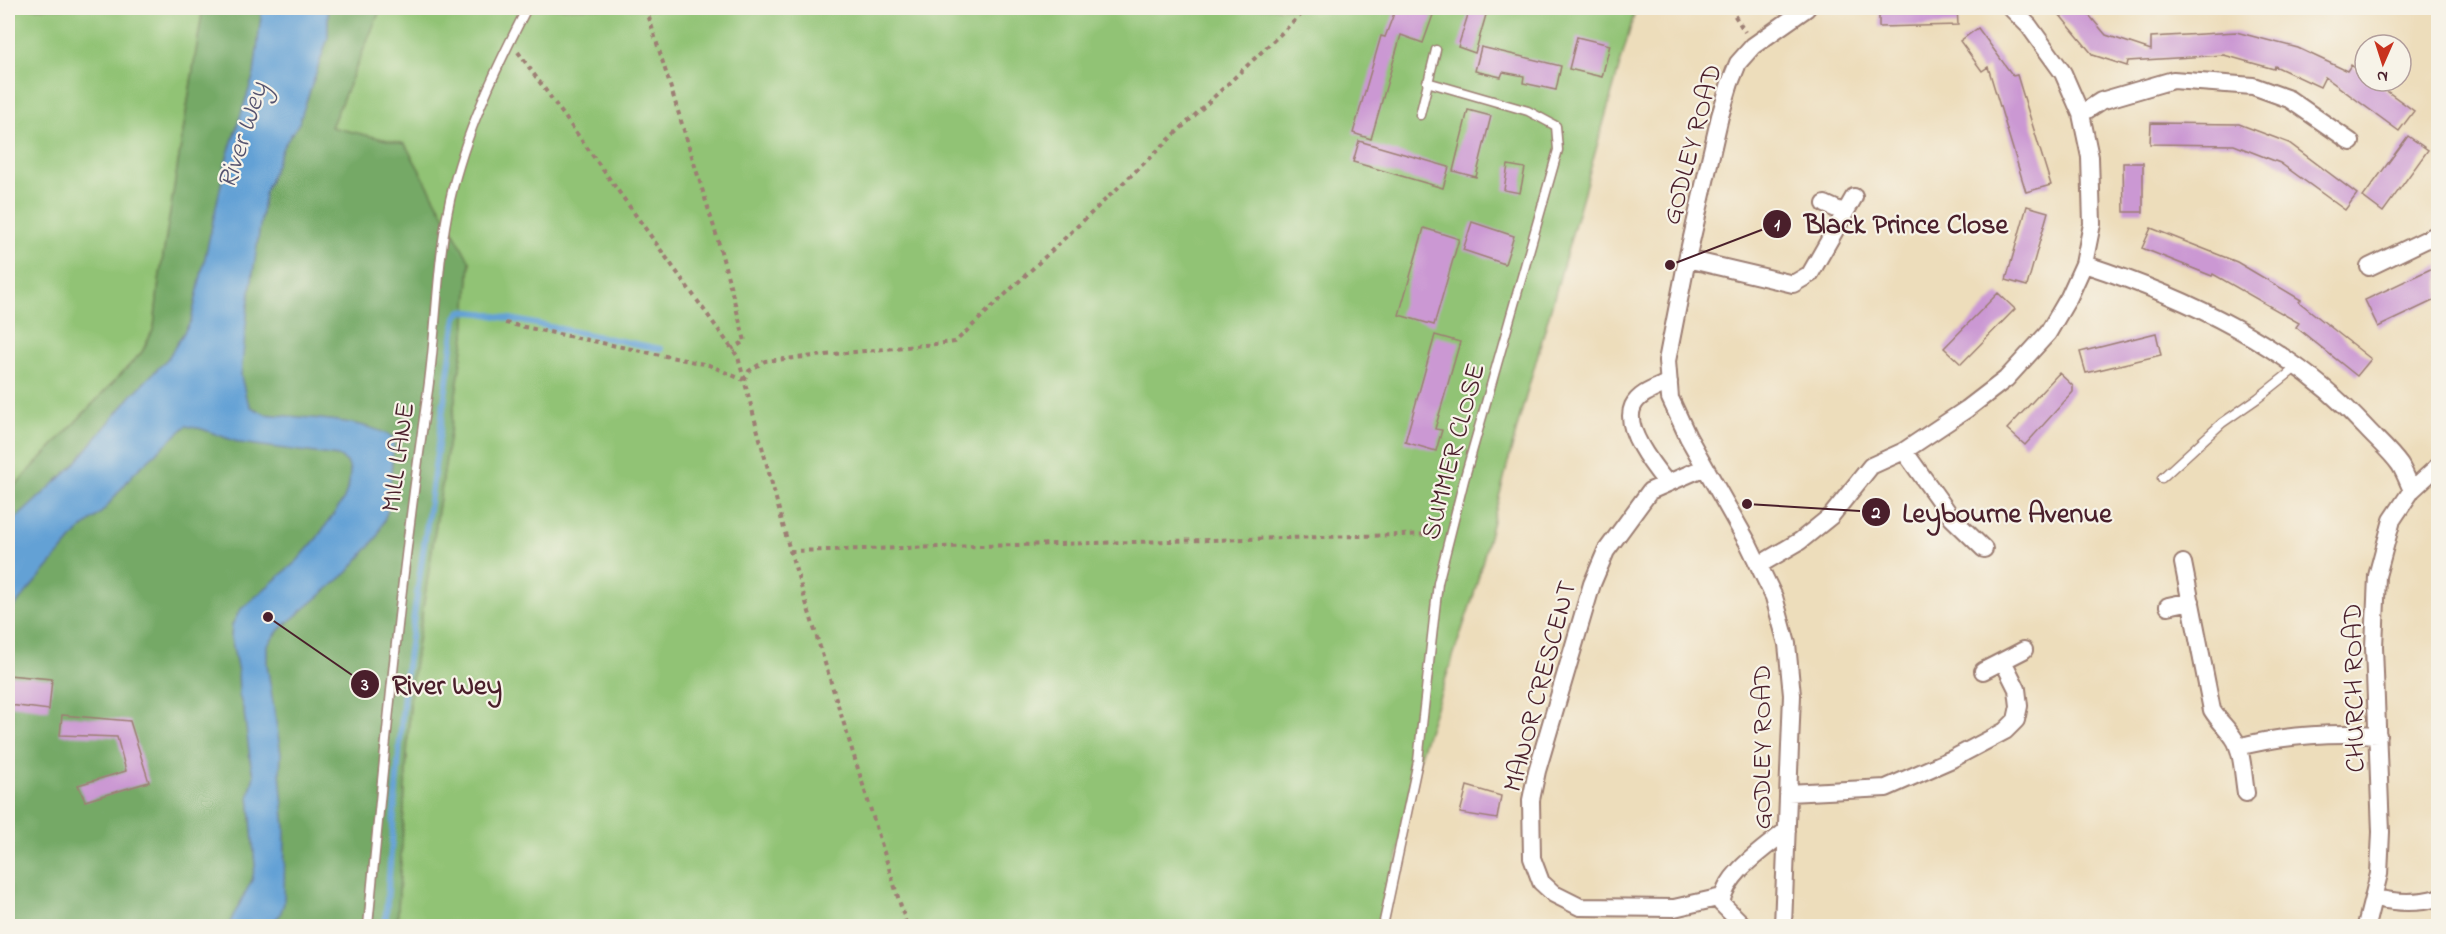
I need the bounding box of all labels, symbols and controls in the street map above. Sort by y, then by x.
north arrow [2353,33,2413,93]
street label: GODLEY ROAD [1653,60,1734,229]
text: N [2376,64,2388,88]
water label: River Wey [208,77,281,195]
callout: Black Prince Close [1762,201,2020,247]
text: Black Prince Close [1802,206,2010,247]
text: 1 [1774,213,1780,239]
street label: SUMMER CLOSE [1412,359,1497,544]
street label: MILL LANE [372,400,426,515]
callout: Leybourne Avenue [1861,489,2124,535]
text: Leybourne Avenue [1902,495,2113,536]
text: 2 [1871,501,1881,527]
street label: MANOR CRESCENT [1494,577,1588,797]
street label: CHURCH ROAD [2335,603,2376,773]
callout: River Wey [350,661,514,707]
street label: GODLEY ROAD [1744,665,1783,829]
text: River Wey [392,667,502,708]
text: 3 [360,673,369,699]

